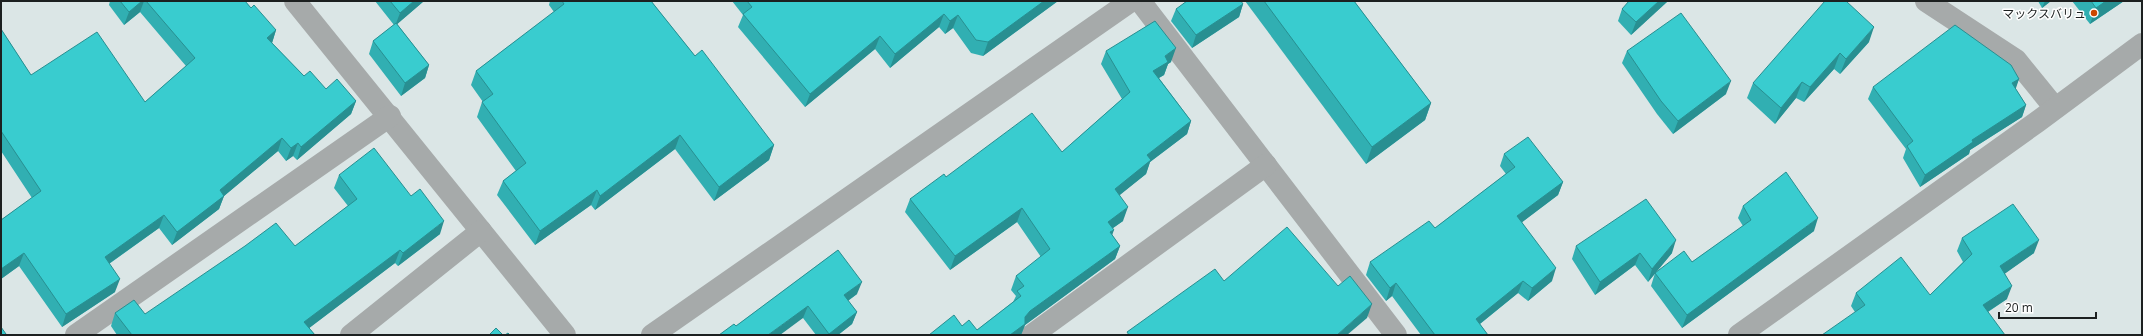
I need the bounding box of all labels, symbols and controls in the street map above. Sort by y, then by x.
place label: マックスバリュ [2002,5,2086,22]
marker: マックスバリュ [2089,8,2099,18]
scale bar [1999,294,2096,320]
text: 20 m [2005,299,2033,316]

